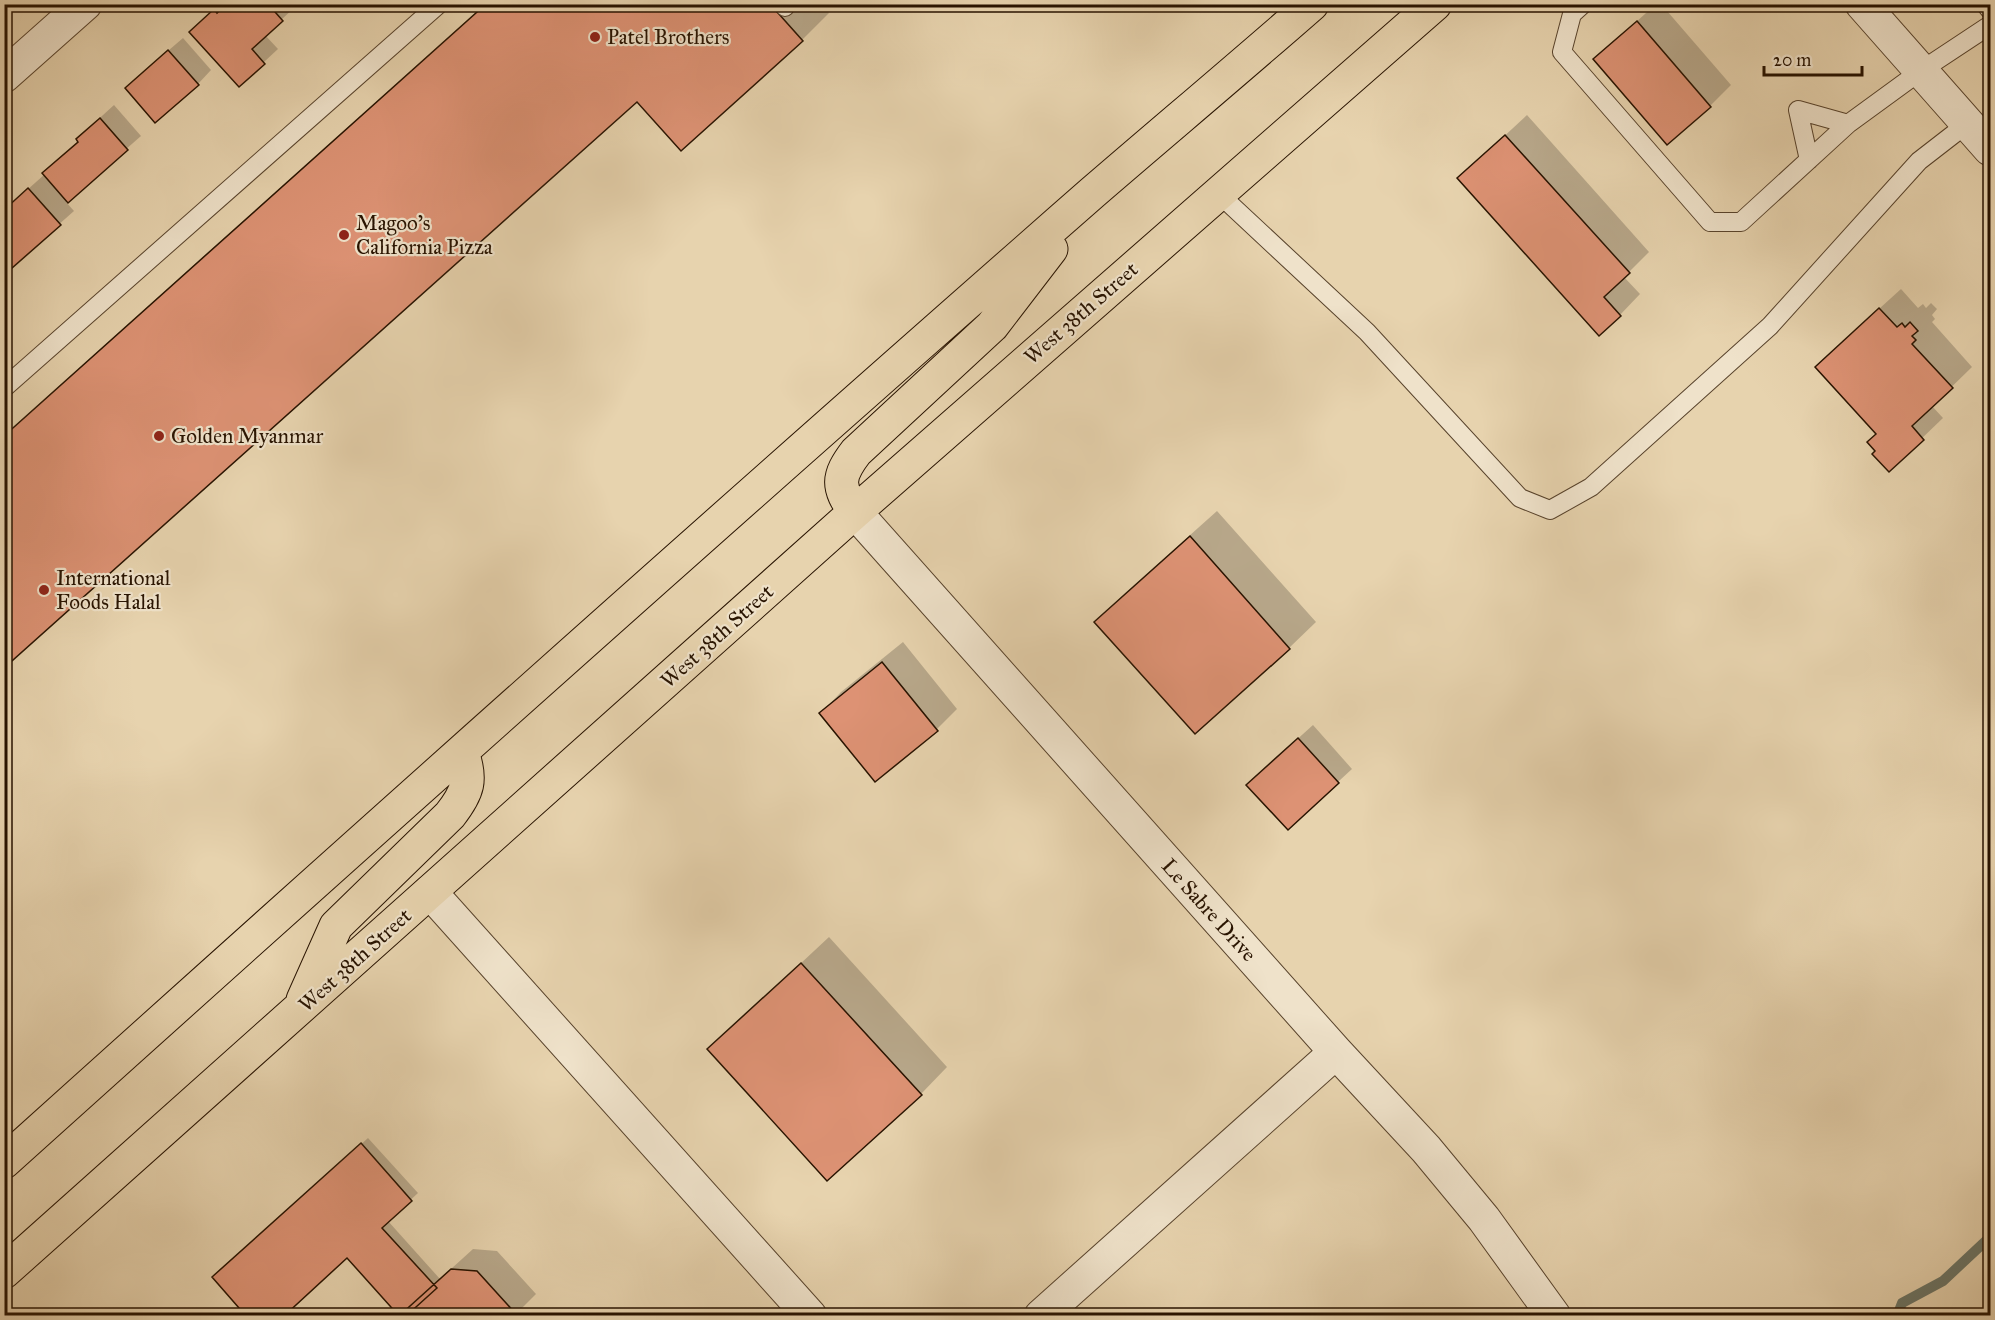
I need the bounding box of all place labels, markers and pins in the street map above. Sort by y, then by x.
place label: Patel Brothers [607,24,730,50]
marker: Patel Brothers [588,30,602,44]
place label: Magoo's California Pizza [356,210,493,260]
marker: Magoo's California Pizza [337,228,351,242]
place label: Golden Myanmar [171,423,323,449]
marker: Golden Myanmar [152,429,166,443]
place label: International Foods Halal [56,565,171,615]
marker: International Foods Halal [37,583,51,597]

